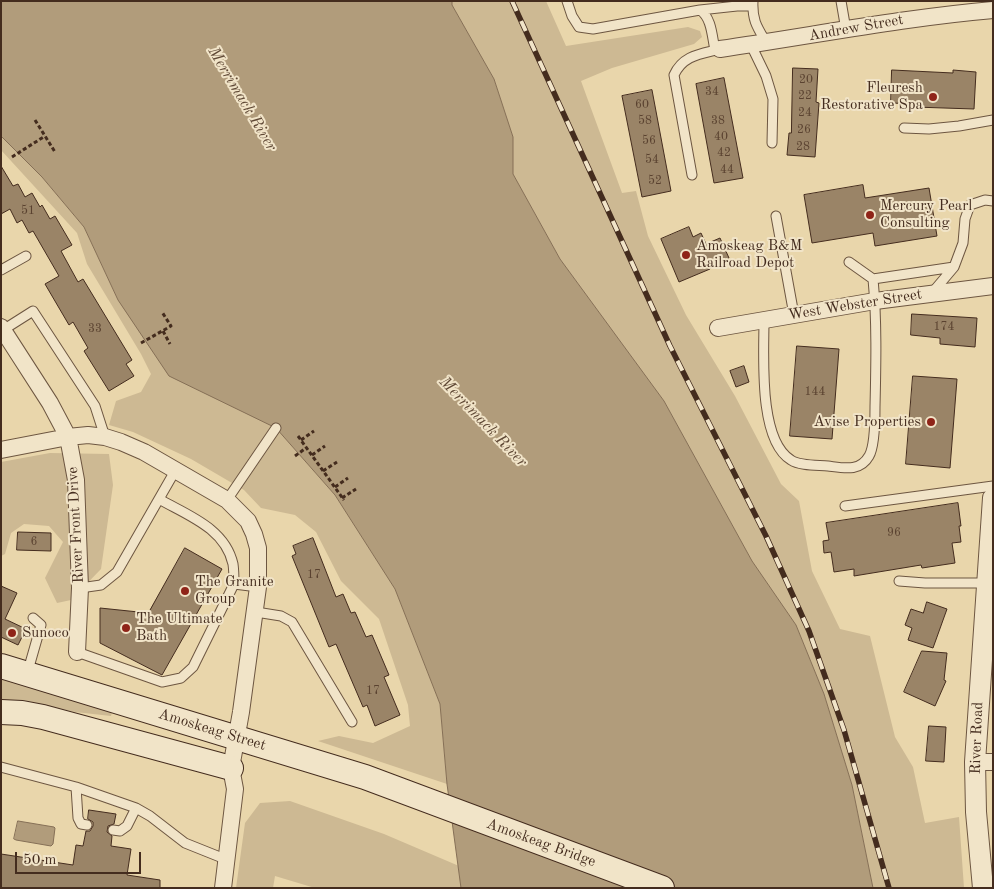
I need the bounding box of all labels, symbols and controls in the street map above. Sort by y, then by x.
street label: Andrew Street [807,11,905,45]
water label: Merrimack River [203,43,281,155]
house number: 20 [799,73,813,87]
place label: Fleuresh Restorative Spa [820,79,923,114]
house number: 34 [705,85,719,99]
house number: 22 [798,89,812,103]
marker: Fleuresh Restorative Spa [927,91,939,103]
house number: 60 [635,98,649,112]
house number: 24 [798,106,812,120]
house number: 58 [638,114,652,128]
house number: 38 [711,114,725,128]
house number: 26 [797,123,811,137]
house number: 40 [714,130,728,144]
house number: 56 [642,134,656,148]
house number: 28 [796,140,810,154]
house number: 42 [717,146,731,160]
house number: 54 [645,153,659,167]
house number: 44 [720,163,734,177]
house number: 52 [648,174,662,188]
place label: Mercury Pearl Consulting [880,197,972,232]
house number: 51 [21,204,35,218]
marker: Mercury Pearl Consulting [864,209,876,221]
place label: Amoskeag B&M Railroad Depot [696,237,802,272]
marker: Amoskeag B&M Railroad Depot [680,249,692,261]
street label: West Webster Street [787,286,923,324]
house number: 174 [934,320,954,334]
house number: 33 [88,322,102,336]
water label: Merrimack River [435,373,531,471]
house number: 144 [805,385,825,399]
place label: Avise Properties [814,413,921,431]
marker: Avise Properties [925,416,937,428]
street label: River Front Drive [64,466,88,584]
house number: 96 [887,526,901,540]
house number: 6 [31,535,37,549]
house number: 17 [307,568,321,582]
place label: The Granite Group [195,573,274,608]
marker: The Granite Group [179,585,191,597]
place label: The Ultimate Bath [136,610,222,645]
marker: The Ultimate Bath [120,622,132,634]
place label: Sunoco [22,624,69,642]
marker: Sunoco [6,627,18,639]
house number: 17 [366,684,380,698]
street label: River Road [967,701,987,775]
street label: Amoskeag Street [156,705,268,755]
street label: Amoskeag Bridge [484,815,598,871]
scale bar [18,842,144,874]
text: 50 m [23,853,57,868]

